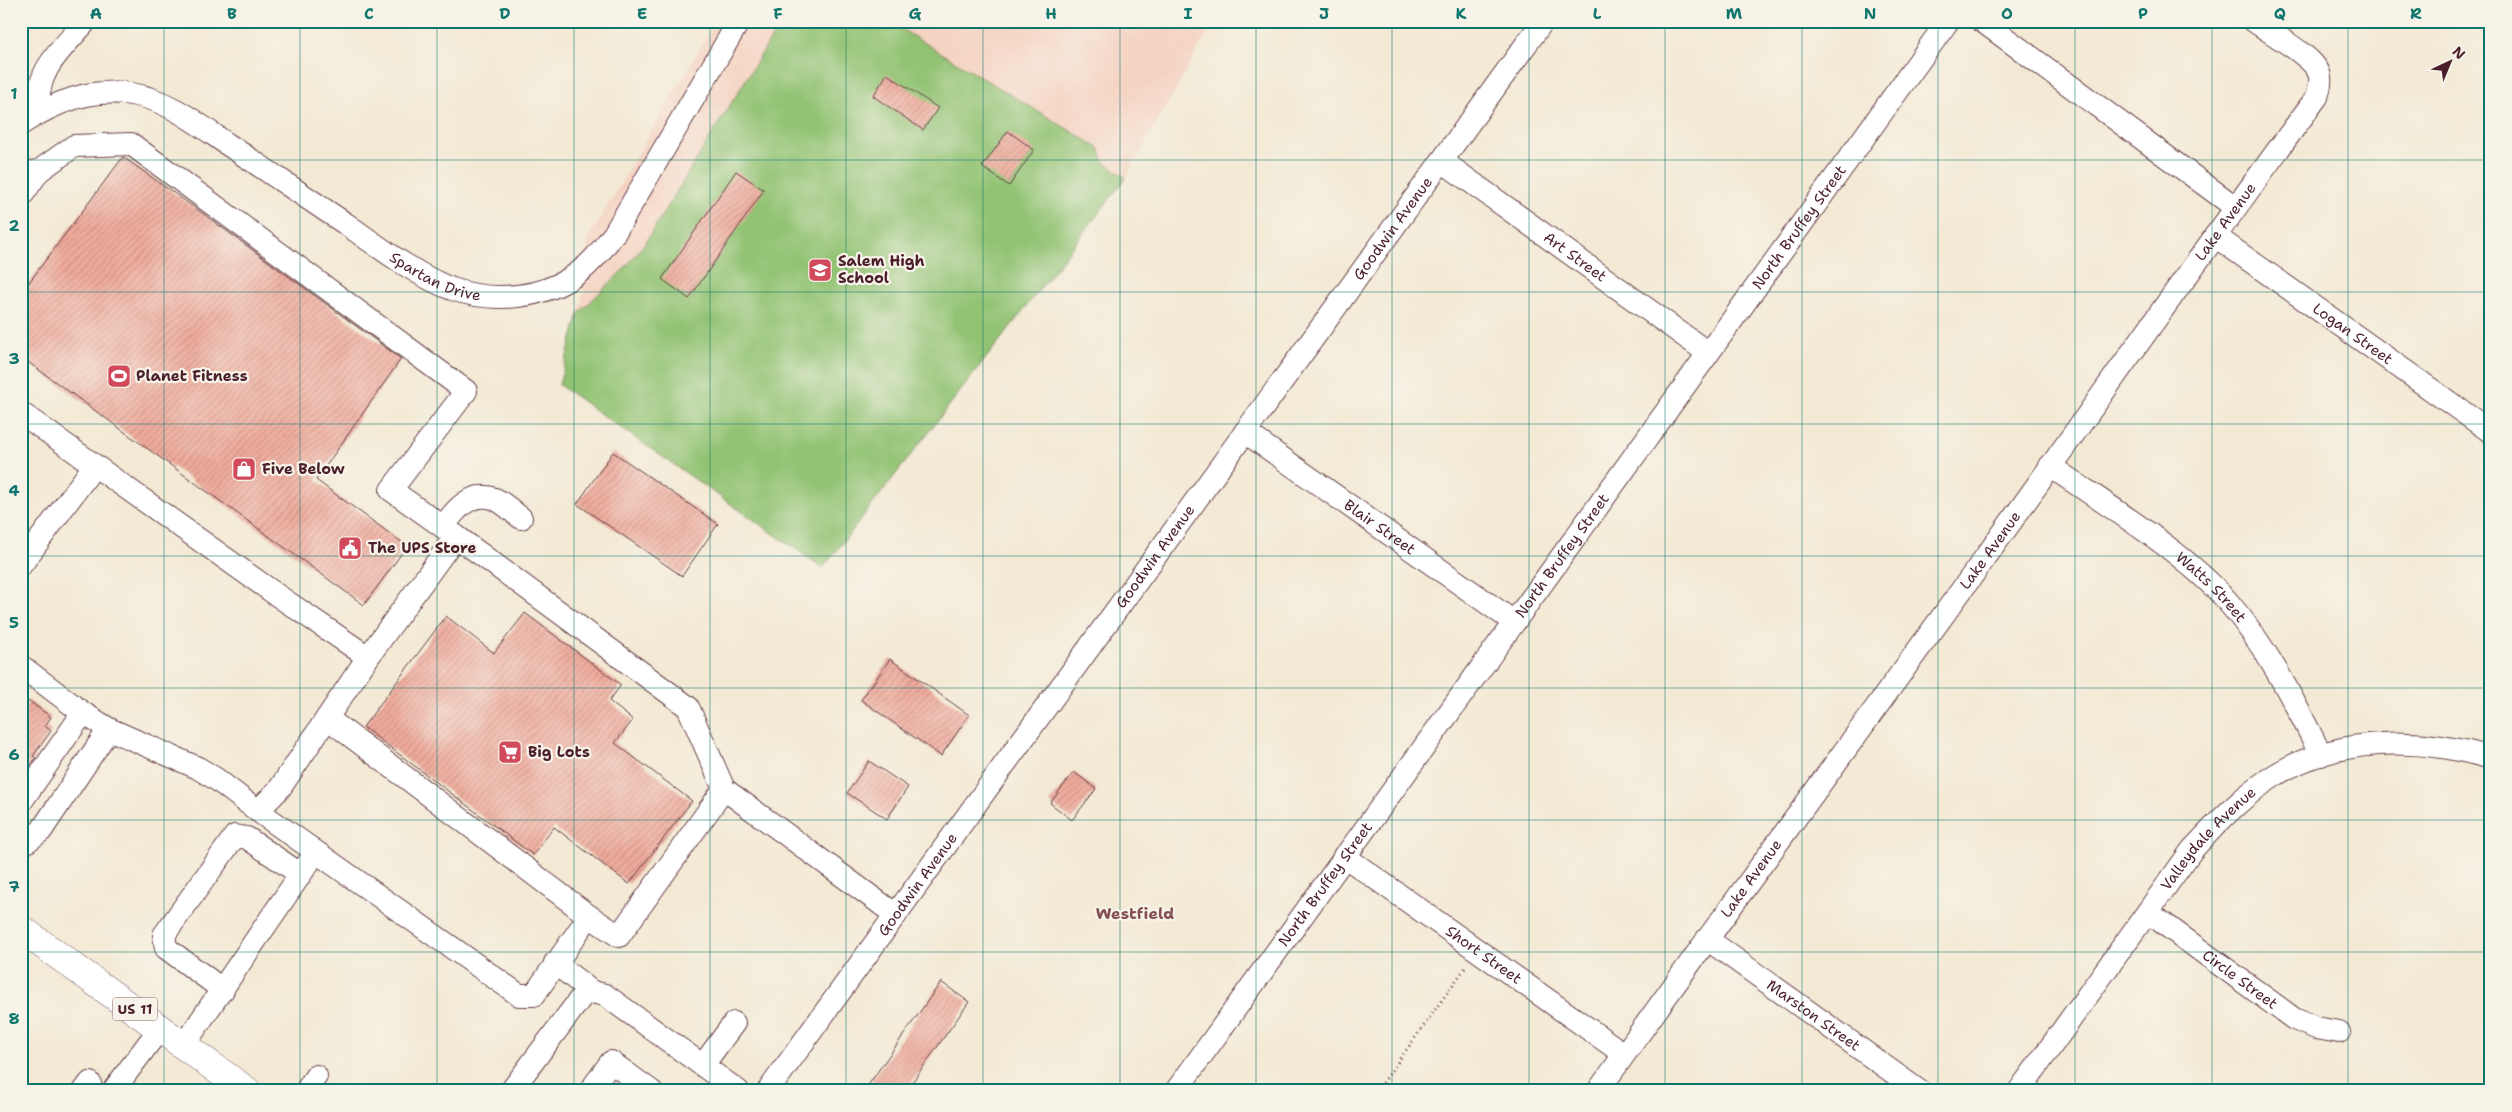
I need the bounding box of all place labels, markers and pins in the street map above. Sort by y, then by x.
place label: Salem High School [838,251,925,288]
school or university icon: Salem High School [807,257,833,283]
sports icon: Planet Fitness [106,363,132,389]
place label: Planet Fitness [136,366,248,386]
shop icon: Five Below [231,456,257,482]
place label: Five Below [262,459,345,479]
public building icon: The UPS Store [337,535,363,561]
place label: The UPS Store [368,538,476,558]
supermarket icon: Big Lots [497,739,523,765]
place label: Big Lots [528,742,590,762]

